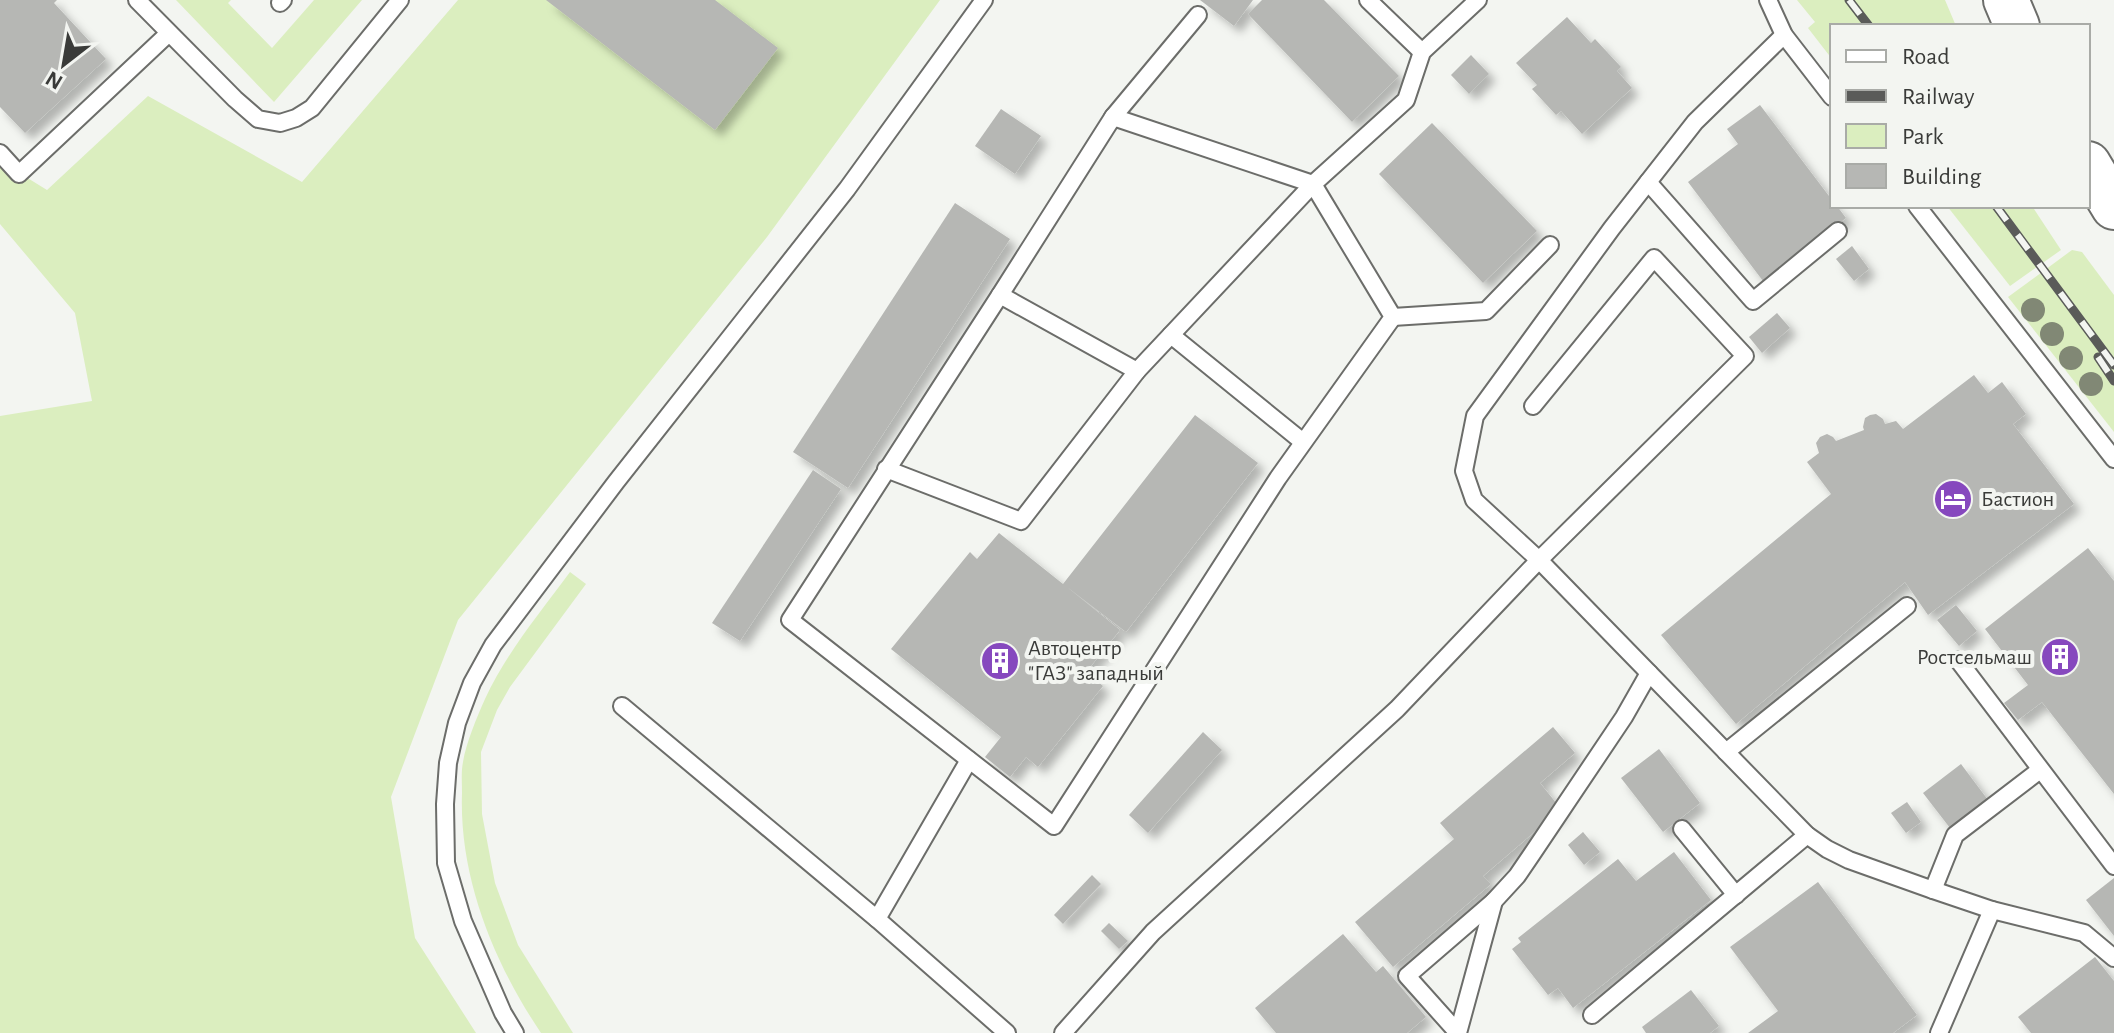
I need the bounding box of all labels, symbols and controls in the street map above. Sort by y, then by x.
north arrow [24,24,104,104]
legend [1830,24,2090,208]
text: Road [1902,45,1950,69]
text: N [42,67,66,94]
text: Railway [1902,85,1974,109]
text: Park [1902,125,1943,149]
text: Building [1902,165,1981,189]
hotel icon: Бастион [1932,478,1974,520]
place label: Бастион [1981,488,2054,510]
building icon: Ростсельмаш [2039,636,2081,678]
place label: Автоцентр "ГАЗ" западный [1028,637,1164,684]
building icon: Автоцентр "ГАЗ" западный [979,640,1021,682]
place label: Ростсельмаш [1917,646,2032,668]

